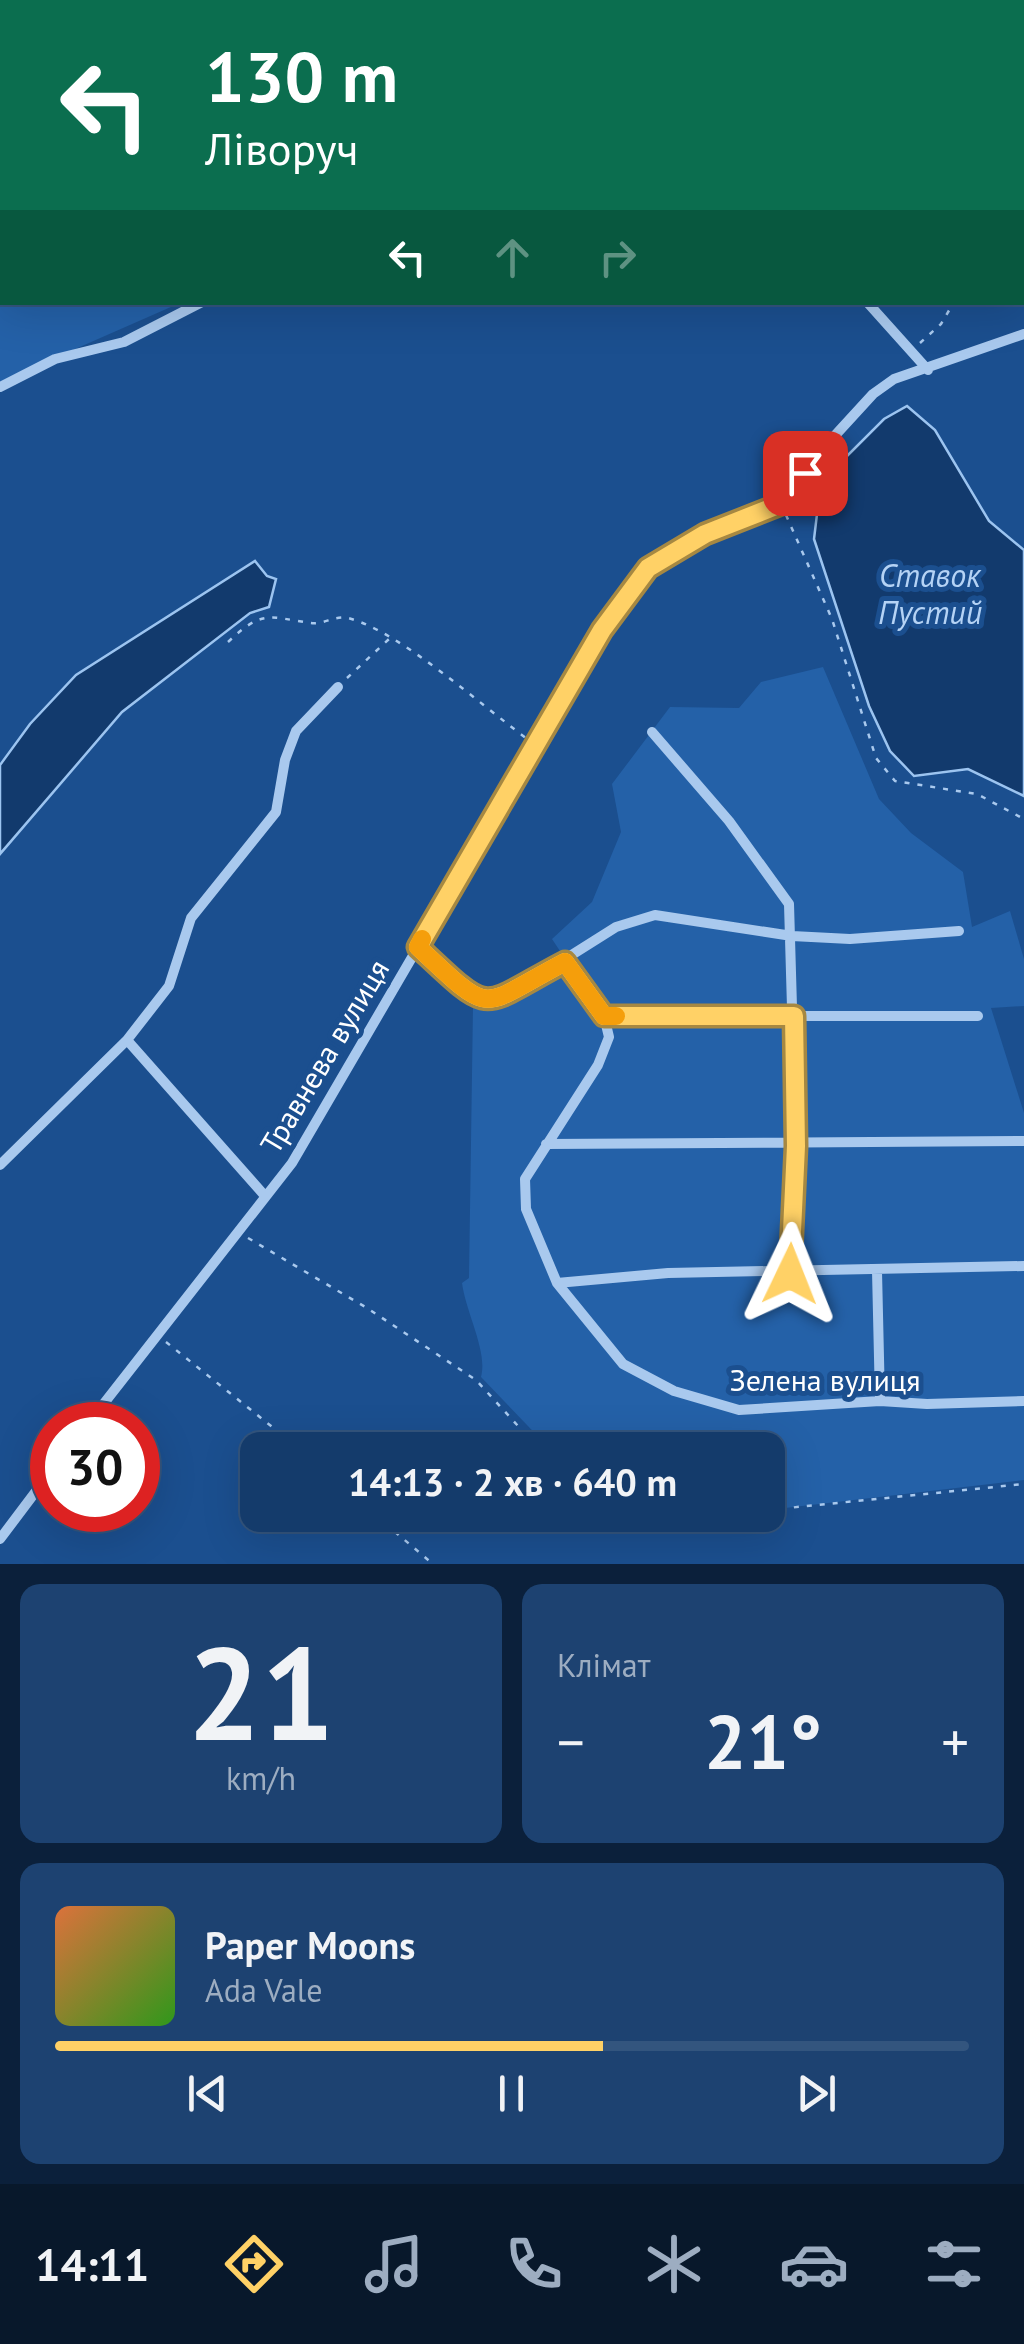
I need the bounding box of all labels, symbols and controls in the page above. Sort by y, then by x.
text: 130 m [205,31,398,121]
icon: left [40,40,170,170]
text: Ліворуч [205,119,359,177]
icon: left [380,230,435,285]
icon: ahead [485,230,540,285]
icon: right [590,230,645,285]
pin [763,431,848,516]
icon: arrive [778,446,833,501]
water label: Ставок Пустий [878,554,982,633]
street label: Травнева вулиця [251,952,397,1160]
position arrow [738,1222,842,1326]
street label: Зелена вулиця [730,1360,920,1399]
speed limit sign: 30 [30,1402,160,1532]
text: 14:13 · 2 хв · 640 m [348,1457,677,1506]
text: 21 [187,1608,335,1776]
text: Клімат [557,1644,650,1686]
text: 21° [704,1693,822,1790]
text: − [557,1706,585,1777]
text: + [941,1706,969,1777]
text: km/h [226,1757,296,1799]
text: Paper Moons [205,1920,415,1969]
text: Ada Vale [205,1969,322,2011]
icon: previous [180,2066,235,2121]
icon: pause [484,2066,539,2121]
icon: next [789,2066,844,2121]
icon: directions [219,2229,289,2299]
icon: music [359,2229,429,2299]
icon: phone [499,2229,569,2299]
icon: climate [639,2229,709,2299]
icon: car [779,2229,849,2299]
icon: filters [919,2229,989,2299]
text: 14:11 [35,2235,149,2293]

